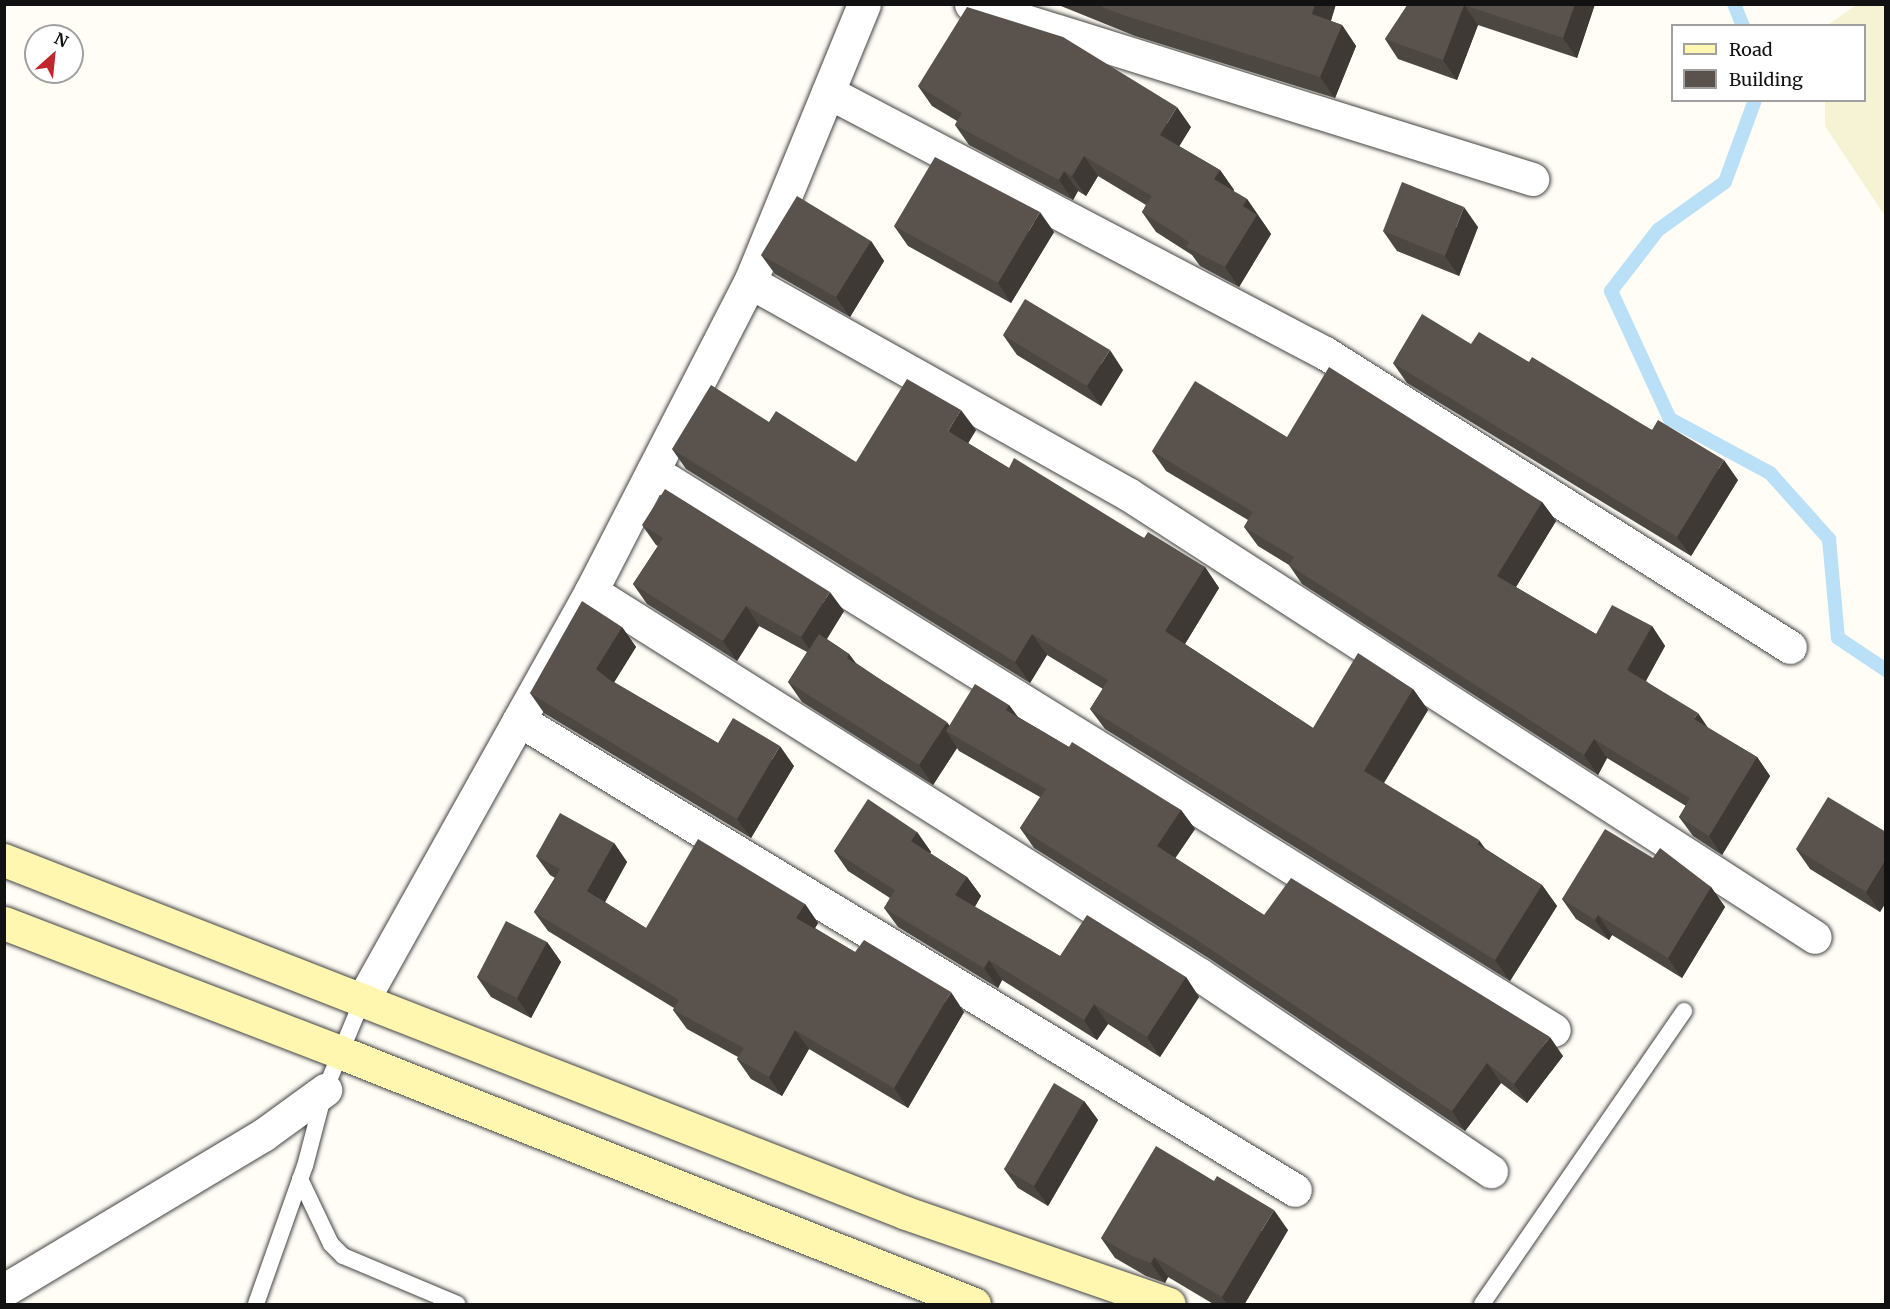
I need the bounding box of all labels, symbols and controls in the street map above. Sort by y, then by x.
north arrow [24,24,84,84]
legend [1671,24,1866,102]
text: N [51,28,71,52]
text: Road [1729,38,1773,61]
text: Building [1729,68,1803,91]

